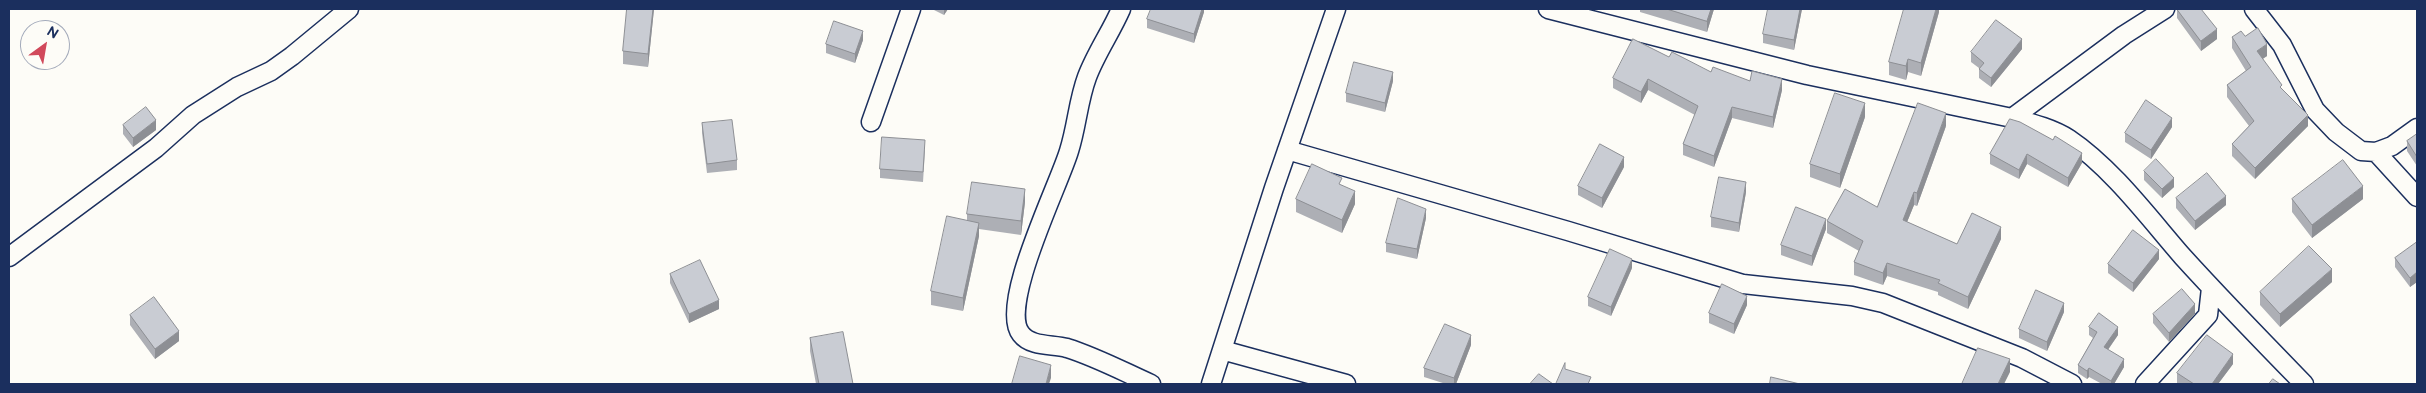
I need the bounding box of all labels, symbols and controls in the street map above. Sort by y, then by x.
north arrow [20,20,70,70]
text: N [44,23,62,43]

